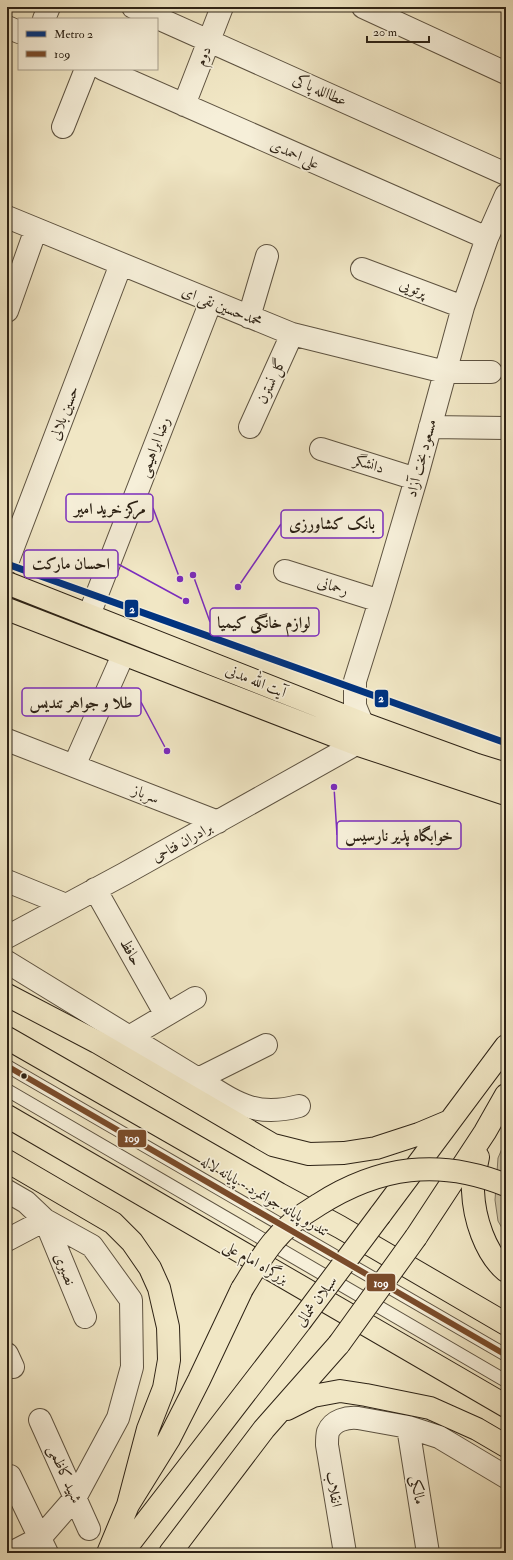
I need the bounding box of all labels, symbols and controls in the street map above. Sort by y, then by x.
legend [18,18,158,70]
scale bar [367,18,429,44]
text: 20 m [373,25,398,40]
text: Metro 2 [54,27,93,42]
street label: دوم [191,44,219,70]
text: 109 [54,47,71,62]
street label: عطاالله پاکی [289,69,350,112]
street label: علی احمدی [267,135,322,175]
street label: پرتویی [397,275,430,303]
street label: محمدحسین نقی ای [178,282,265,332]
street label: گل نسترن [253,355,290,407]
street label: حسین بلالی [45,383,84,443]
street label: رضا ابراهیمی [134,414,176,480]
street label: مسعود بخت آزاد [402,417,441,499]
street label: دانشگر [350,450,386,478]
callout: مرکز خرید امیر [66,494,153,522]
text: مرکز خرید امیر [72,499,146,520]
callout: بانک کشاورزی [281,510,383,538]
text: بانک کشاورزی [289,514,375,534]
callout: احسان مارکت [24,550,118,578]
text: احسان مارکت [32,554,110,574]
street label: رحمانی [315,573,351,600]
line badge: 2 [124,599,139,618]
text: 2 [129,603,135,616]
callout: لوازم خانگى کیمیا [210,608,319,636]
text: لوازم خانگى کیمیا [217,613,311,637]
street label: آیت الله مدنی [223,658,292,703]
callout: طلا و جواهر تندیس [22,688,141,716]
line badge: 2 [374,689,389,708]
text: 2 [378,692,384,705]
text: طلا و جواهر تندیس [29,693,133,714]
street label: سرباز [128,780,162,808]
street label: برادران فتاحی [149,818,216,867]
callout: خوابگاه پذیر نارسیس [337,821,461,849]
text: خوابگاه پذیر نارسیس [345,825,453,847]
street label: حافظ [115,935,146,969]
unlabelled marker [19,1071,29,1081]
line badge: 109 [117,1129,147,1148]
text: 109 [124,1132,140,1145]
street label: تندرو پایانه جوانمرد - پایانه لاله [197,1152,332,1242]
street label: بزرگراه امام علی [218,1235,292,1291]
street label: نصیری [49,1250,80,1288]
street label: سبلان شمالی [291,1272,342,1331]
line badge: 109 [366,1273,396,1292]
text: 109 [373,1277,389,1290]
street label: شهید کاظمی [42,1442,86,1507]
street label: انقلاب [321,1470,346,1508]
street label: مالکی [405,1474,429,1506]

